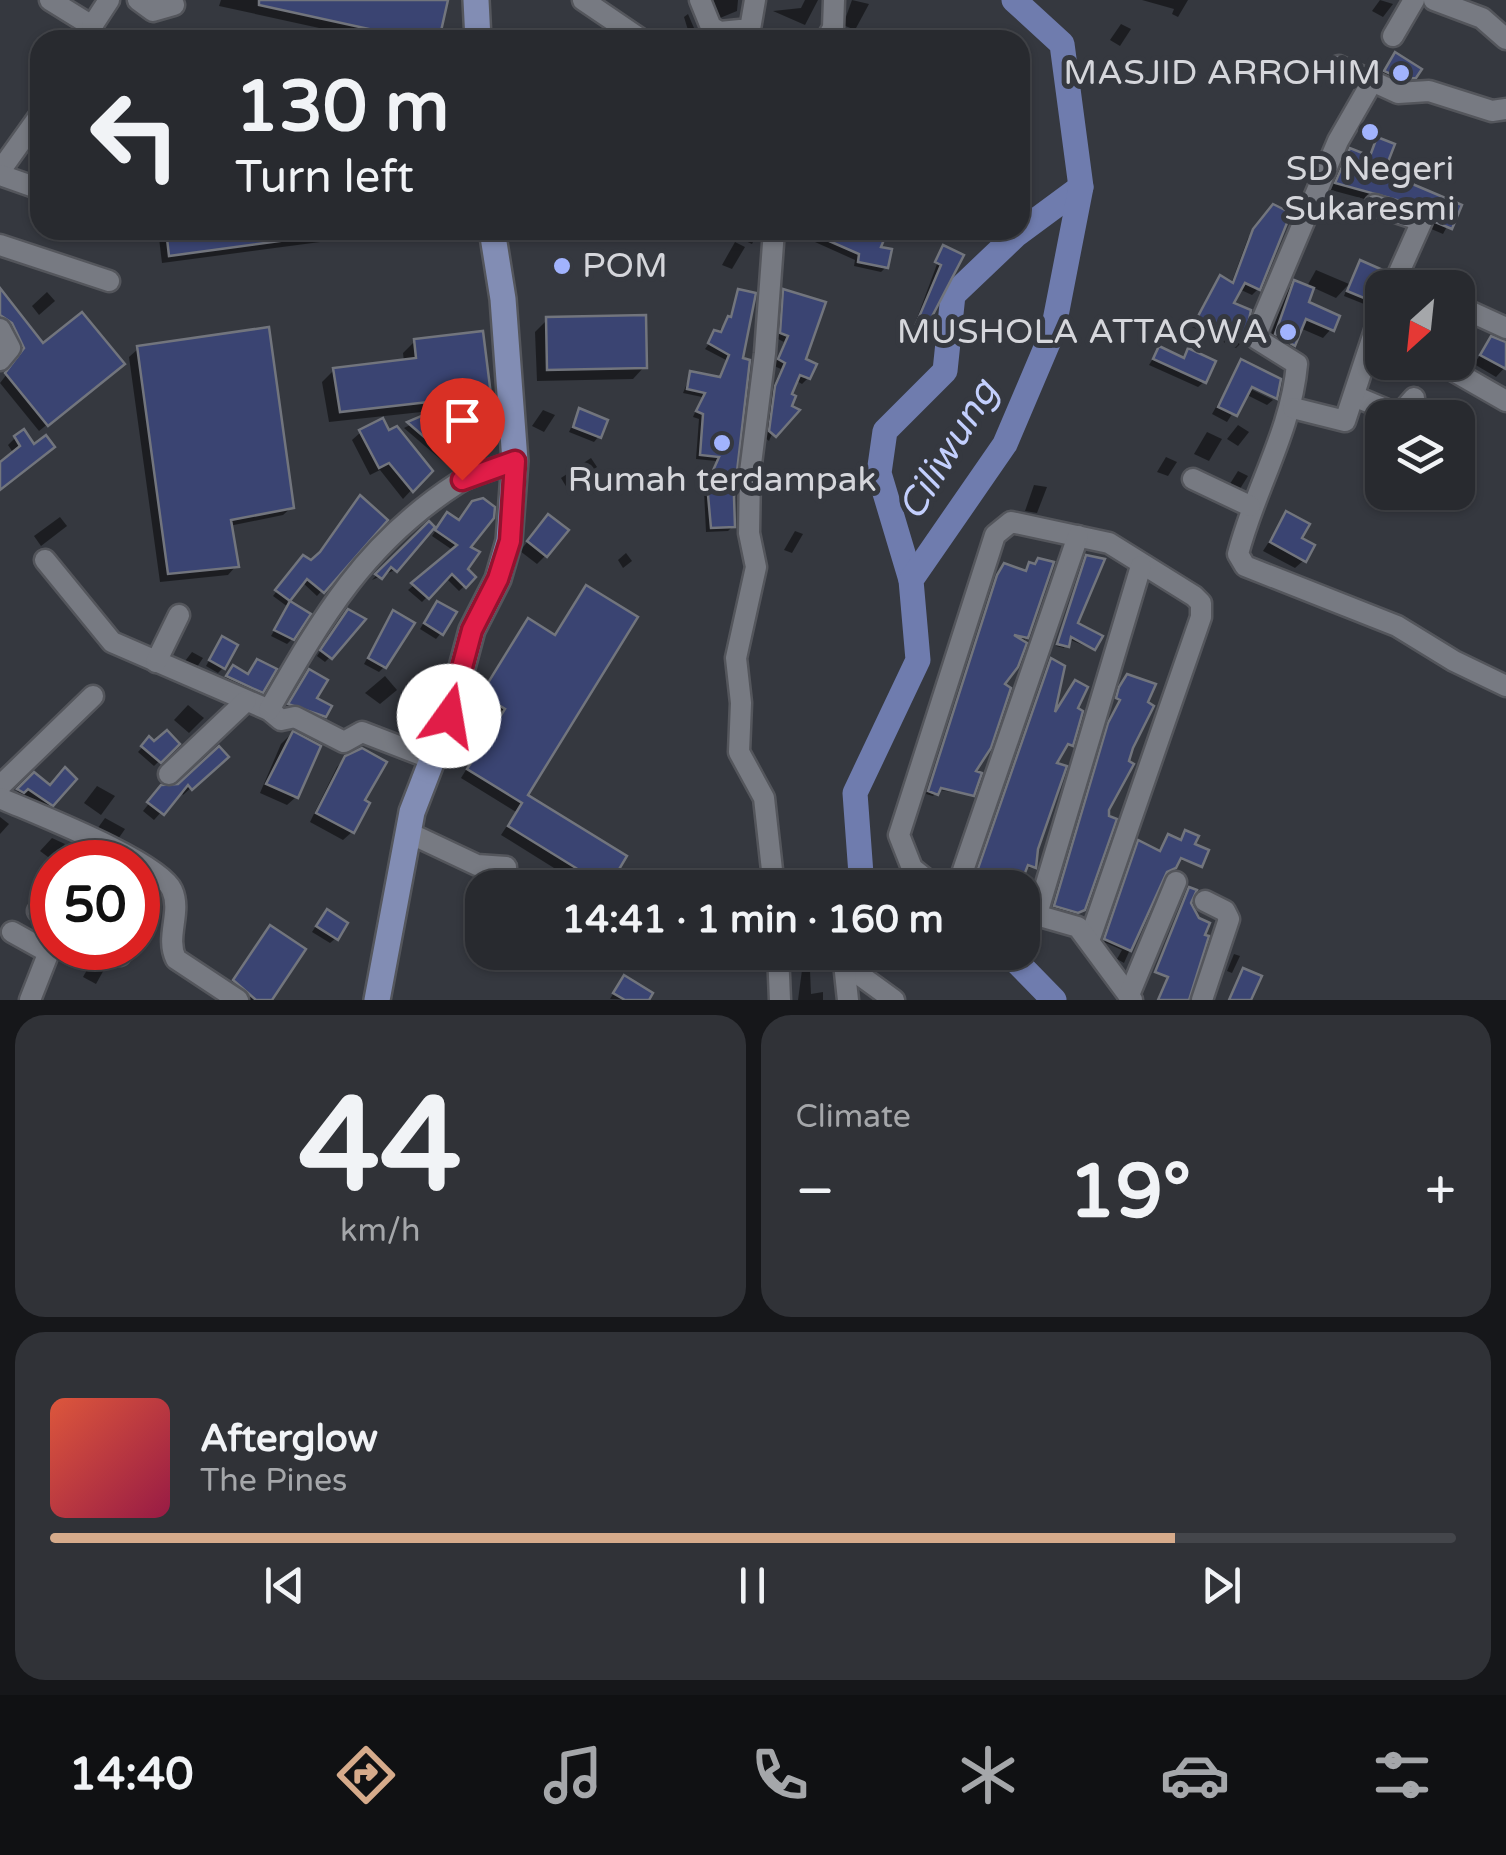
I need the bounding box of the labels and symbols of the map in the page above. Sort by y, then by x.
place label: MASJID ARROHIM [1063,52,1381,94]
marker: MASJID ARROHIM [1390,62,1412,84]
marker: SD Negeri Sukaresmi [1359,121,1381,143]
place label: SD Negeri Sukaresmi [1284,148,1456,230]
place label: POM [582,245,668,287]
marker: POM [551,255,573,277]
north arrow [1365,270,1475,380]
place label: MUSHOLA ATTAQWA [897,311,1268,353]
marker: MUSHOLA ATTAQWA [1277,321,1299,343]
water label: Ciliwung [888,370,1009,528]
pin [420,378,505,481]
marker: Rumah terdampak [711,432,733,454]
place label: Rumah terdampak [568,459,876,501]
position arrow [397,664,501,768]
speed limit sign: 50 [30,840,160,970]

